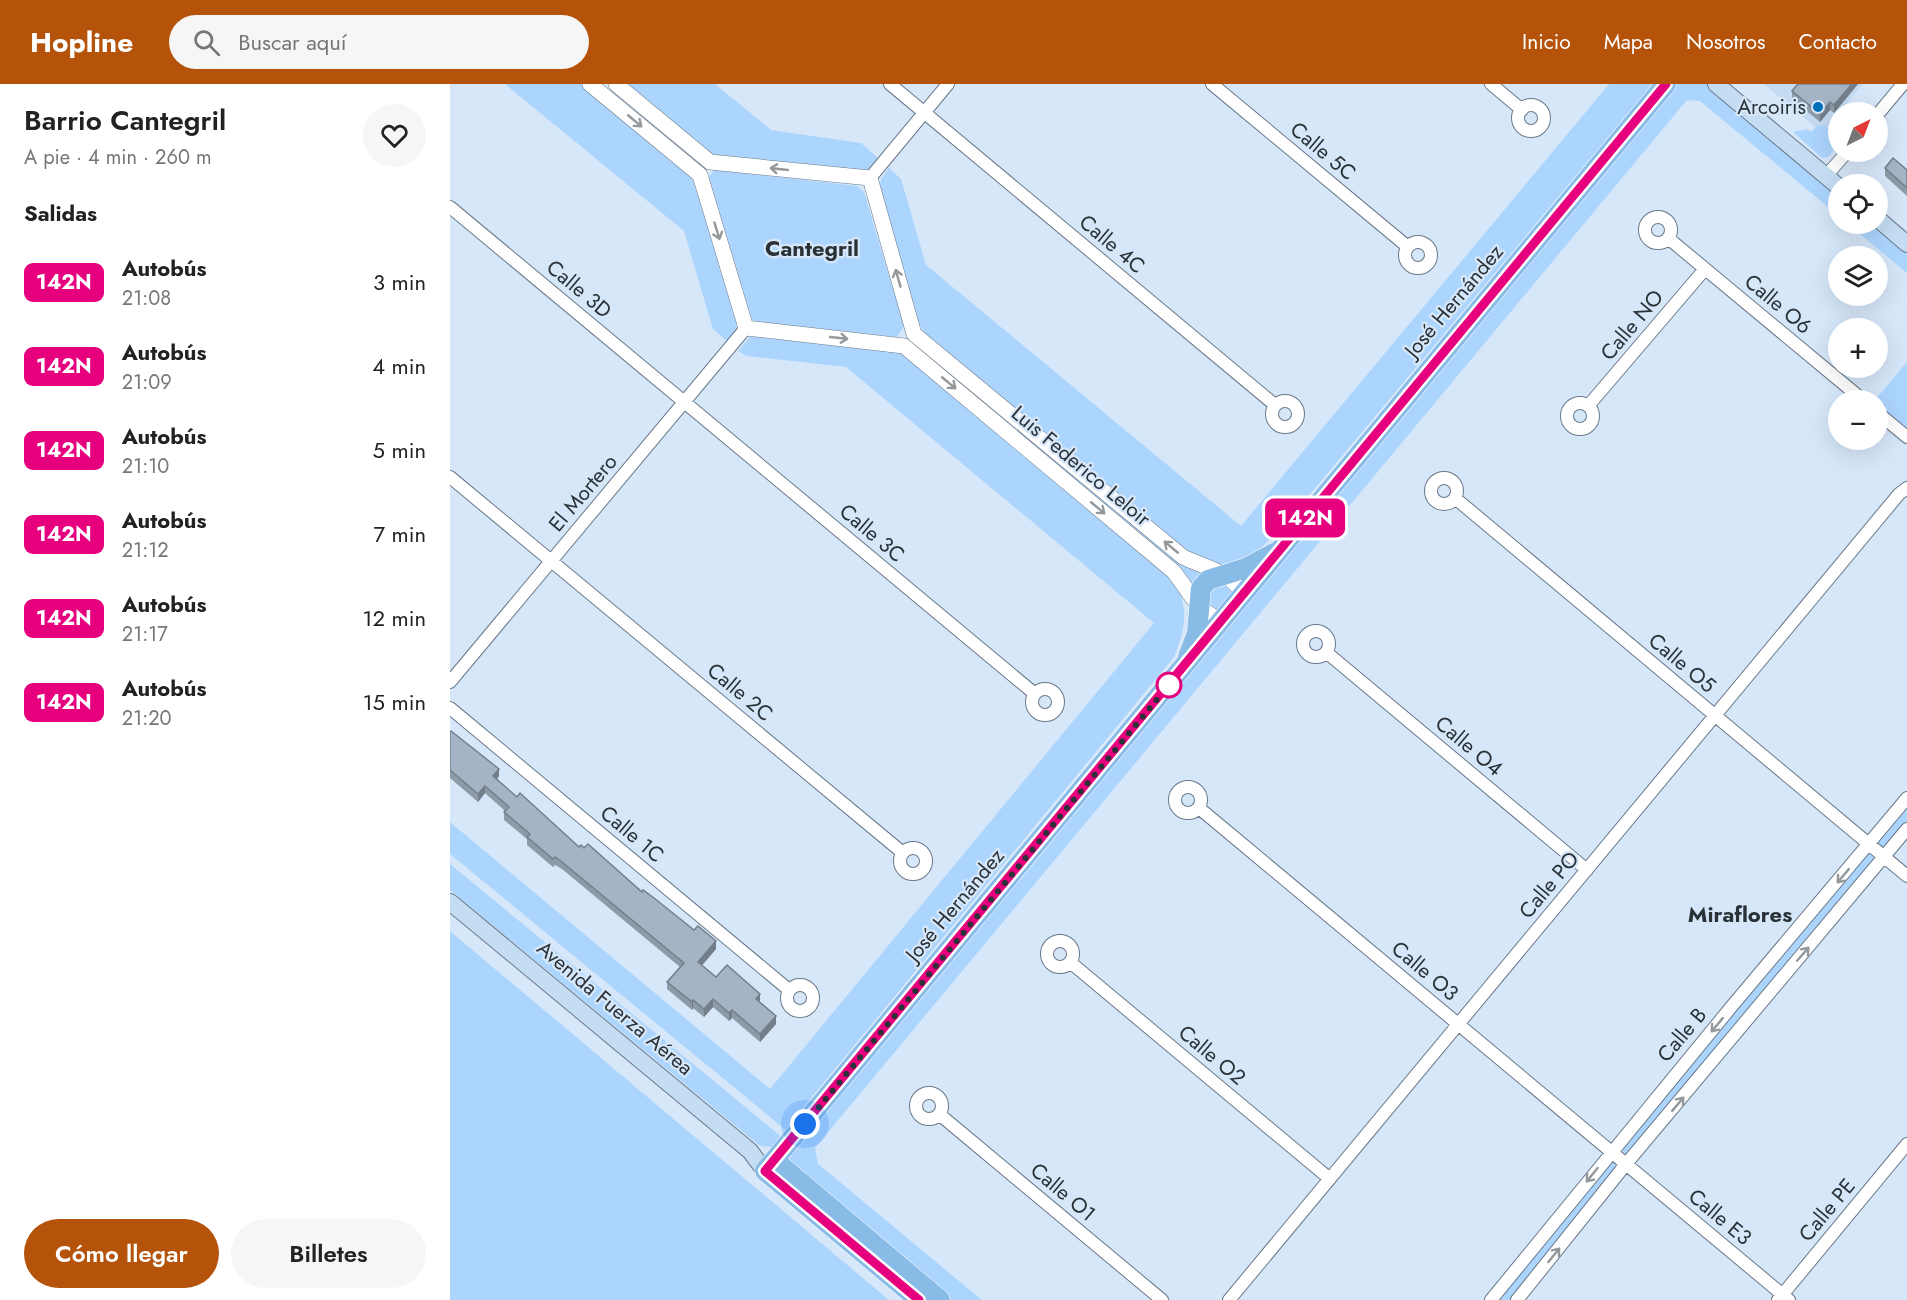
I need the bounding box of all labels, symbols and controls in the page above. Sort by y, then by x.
search box [169,15,589,69]
text: Hopline [30,22,133,63]
icon: search [190,26,223,59]
text: Buscar aquí [238,26,347,58]
text: Inicio [1522,27,1571,57]
text: Mapa [1604,27,1653,57]
text: Nosotros [1686,27,1765,57]
text: Contacto [1798,27,1877,57]
place label: Arcoiris [1737,92,1806,122]
text: Barrio Cantegril [24,100,226,141]
marker: Arcoiris [1811,100,1825,114]
north arrow [1828,102,1888,162]
map controls [1828,102,1888,450]
button: heart [363,104,426,167]
one-way arrow [627,115,643,128]
street label: Calle 5C [1284,115,1362,187]
text: A pie · 4 min · 260 m [24,143,212,172]
one-way arrow [769,163,789,174]
button: locate [1828,174,1888,234]
text: Salidas [24,197,97,229]
street label: Calle 4C [1073,207,1151,281]
one-way arrow [712,221,723,240]
district label: Cantegril [765,232,859,264]
street label: José Hernández [1396,238,1511,366]
button: layers [1828,246,1888,306]
text: Autobús [122,252,206,284]
street label: Calle 3D [540,253,618,325]
text: 3 min [373,266,426,298]
text: 142N [36,267,92,297]
street label: Calle O6 [1738,267,1818,341]
one-way arrow [892,269,903,288]
street label: Calle NO [1593,283,1671,367]
text: 21:08 [122,284,171,313]
button: + [1828,318,1888,378]
one-way arrow [829,333,848,344]
text: Autobús [122,336,206,368]
text: 4 min [372,350,426,382]
text: 142N [36,351,92,381]
text: 21:09 [122,368,172,397]
one-way arrow [941,377,957,390]
button: − [1828,390,1888,450]
street label: Luis Federico Leloir [1005,399,1158,534]
text: Autobús [122,420,206,452]
text: 5 min [373,434,426,466]
text: 142N [36,435,92,465]
street label: El Mortero [542,448,624,538]
text: 21:10 [122,452,169,481]
street label: Calle 3C [833,497,911,569]
line badge: 142N [1263,498,1347,538]
one-way arrow [1090,502,1106,515]
text: 142N [1277,503,1333,533]
text: Autobús [122,504,206,536]
text: 7 min [373,518,426,550]
text: 142N [36,519,92,549]
text: 21:12 [122,536,169,565]
one-way arrow [1163,541,1179,554]
text: Autobús [122,588,206,620]
text: 12 min [363,602,426,634]
text: 142N [36,603,92,633]
text: 21:17 [122,620,168,649]
street label: Calle O5 [1642,626,1722,700]
street label: Calle 2C [701,656,779,728]
text: Autobús [122,672,206,704]
unlabelled marker [1156,672,1182,698]
text: 15 min [363,686,426,718]
text: 142N [36,687,92,717]
text: 21:20 [122,704,172,733]
street label: Calle O4 [1429,709,1509,783]
street label: Calle 1C [594,798,670,870]
street label: José Hernández [897,842,1012,970]
street label: Calle PO [1512,845,1586,925]
one-way arrow [1836,868,1849,884]
district label: Miraflores [1688,898,1792,930]
street label: Avenida Fuerza Aérea [530,934,700,1082]
street label: Calle O3 [1385,934,1465,1008]
one-way arrow [1796,946,1809,962]
street label: Calle B [1650,1001,1714,1069]
one-way arrow [1710,1016,1723,1032]
street label: Calle O2 [1172,1018,1252,1092]
one-way arrow [1671,1096,1684,1112]
your location [790,1109,820,1139]
street label: Calle O1 [1024,1156,1102,1228]
one-way arrow [1586,1167,1599,1183]
street label: Calle PE [1792,1172,1862,1248]
street label: Calle E3 [1682,1182,1758,1252]
button: Cómo llegar [24,1219,219,1288]
button: Billetes [231,1219,426,1288]
one-way arrow [1548,1247,1561,1263]

